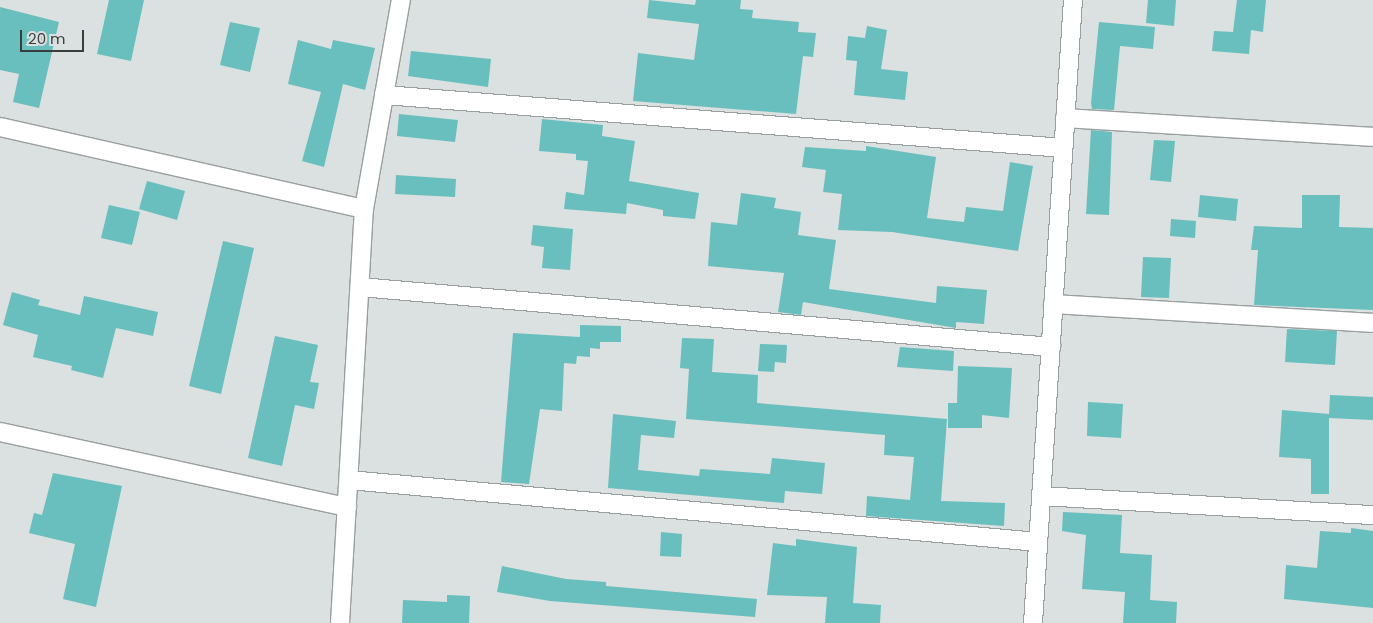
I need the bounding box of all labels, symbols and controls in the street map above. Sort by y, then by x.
scale bar [22,20,86,52]
text: 20 m [28,28,66,49]

